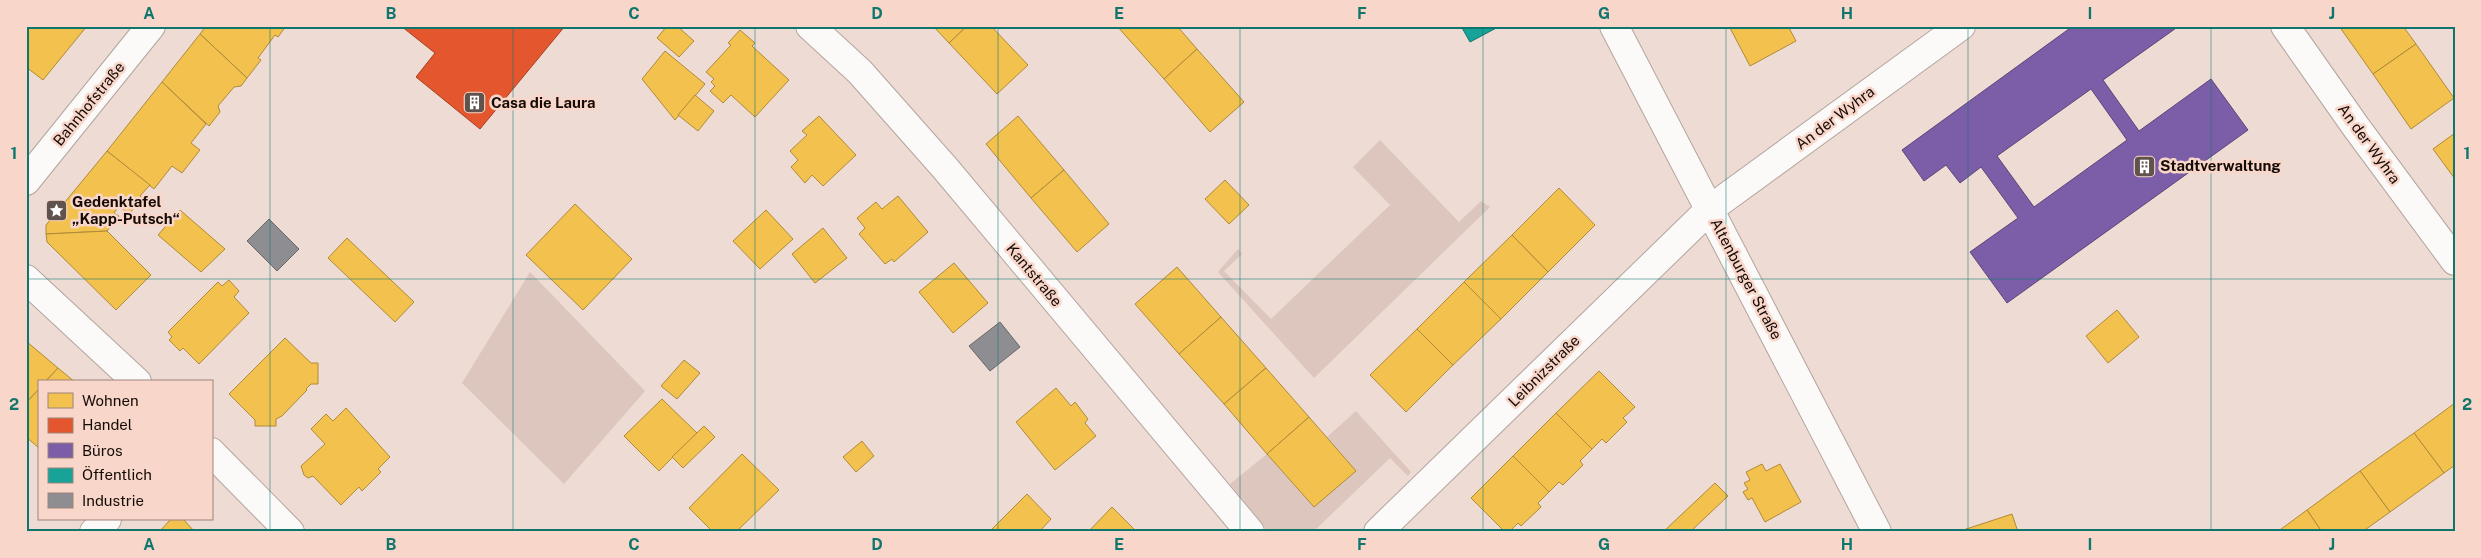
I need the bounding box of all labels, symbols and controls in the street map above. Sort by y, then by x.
text: A [143,4,155,23]
text: B [386,4,397,23]
text: C [628,4,640,23]
text: D [871,4,883,23]
text: E [1114,4,1124,23]
text: F [1357,4,1367,23]
text: G [1598,4,1610,23]
text: H [1841,4,1853,23]
text: I [2088,4,2092,23]
text: J [2329,4,2335,23]
street label: Bahnhofstraße [50,58,128,149]
street label: An der Wyhra [1792,82,1877,153]
building icon: Casa die Laura [463,91,487,115]
place label: Casa die Laura [491,94,595,111]
street label: An der Wyhra [2335,101,2404,187]
text: 1 [11,144,17,163]
text: 1 [2464,144,2470,163]
building icon: Stadtverwaltung [2132,154,2156,178]
place label: Stadtverwaltung [2160,157,2281,174]
place label: Gedenktafel „Kapp-Putsch“ [72,193,180,227]
place icon: Gedenktafel „Kapp-Putsch“ [44,199,68,223]
street label: Altenburger Straße [1707,215,1786,342]
street label: Kantstraße [1003,240,1066,310]
street label: Leibnizstraße [1505,332,1583,410]
legend [38,380,212,520]
text: Wohnen [82,392,139,409]
text: 2 [9,395,19,414]
text: 2 [2462,395,2472,414]
text: Handel [82,416,132,433]
text: Büros [82,442,123,459]
text: Öffentlich [82,465,152,483]
text: Industrie [82,492,144,509]
text: A [143,535,155,554]
text: B [386,535,397,554]
text: C [628,535,640,554]
text: D [871,535,883,554]
text: E [1114,535,1124,554]
text: F [1357,535,1367,554]
text: G [1598,535,1610,554]
text: H [1841,535,1853,554]
text: I [2088,535,2092,554]
text: J [2329,535,2335,554]

